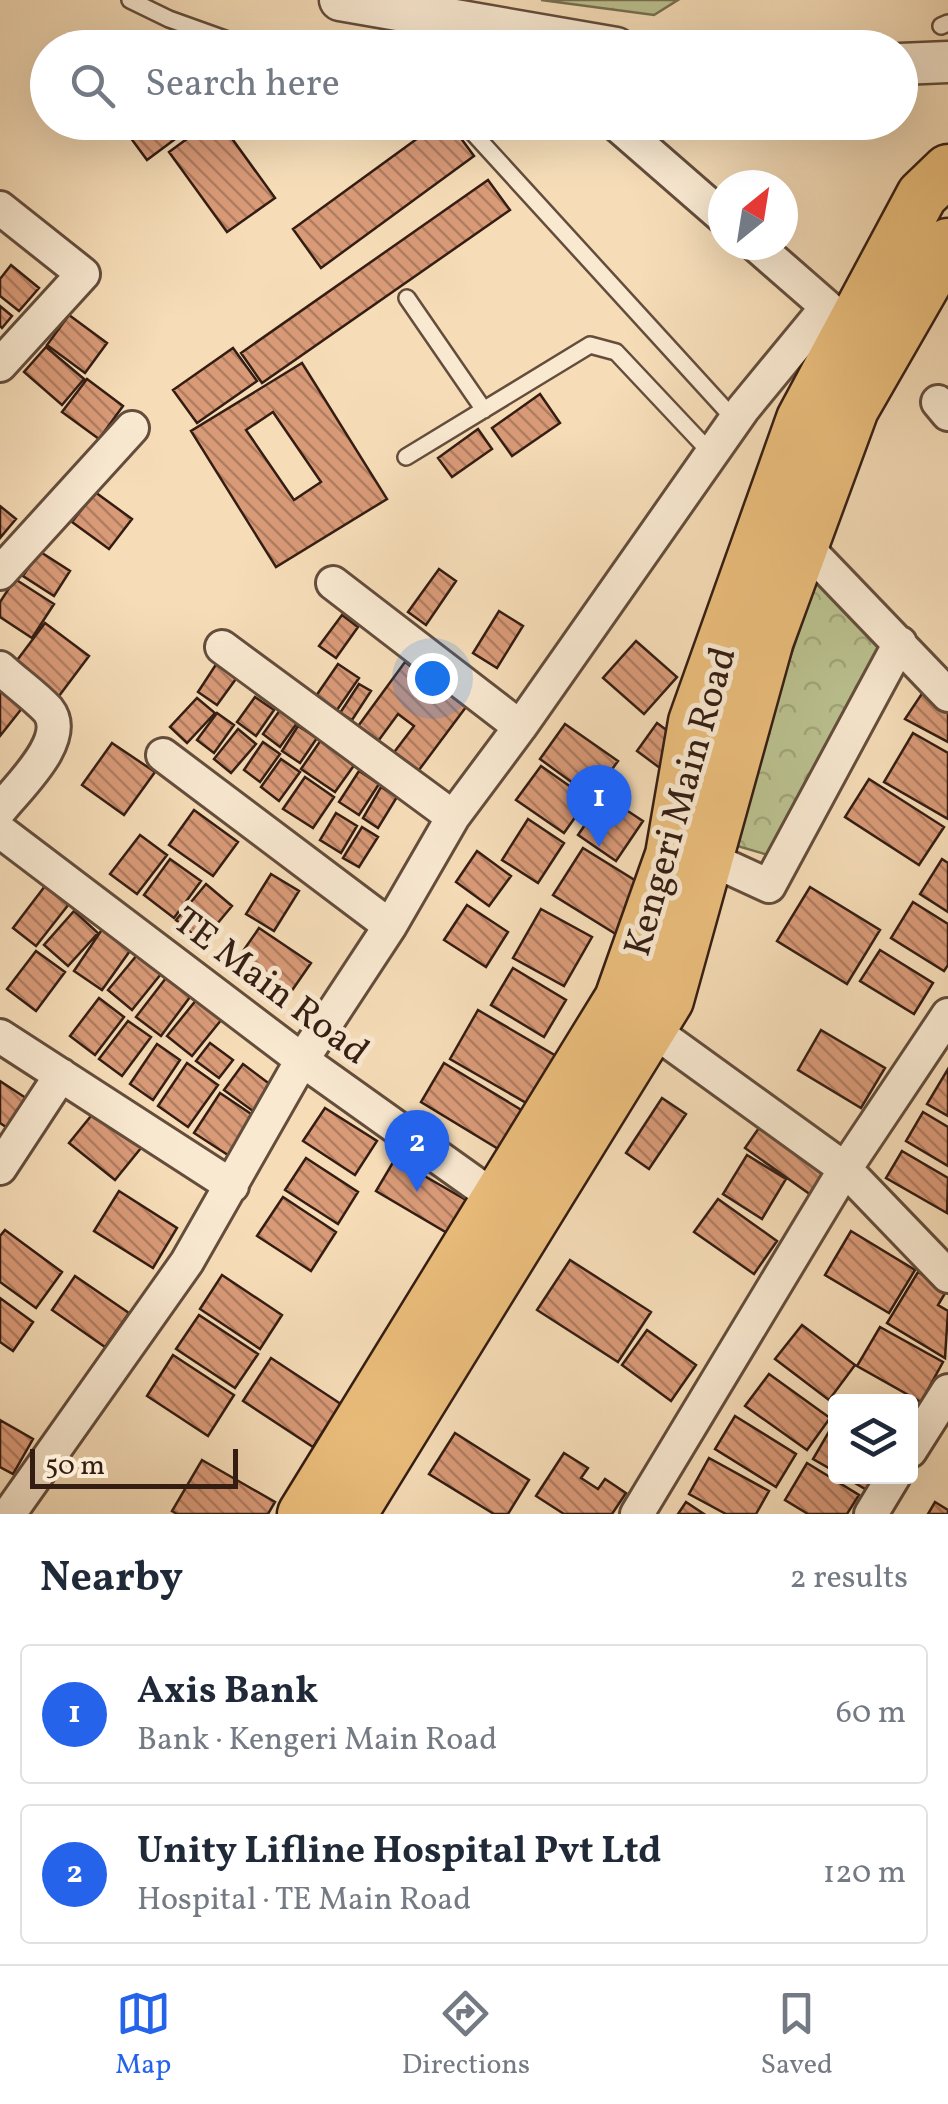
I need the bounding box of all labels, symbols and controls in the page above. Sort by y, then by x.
search box [30,30,918,140]
icon: search [65,58,120,113]
text: Search here [145,59,340,112]
north arrow [708,170,798,260]
street label: Kengeri Main Road [613,641,752,963]
your location [407,653,458,704]
pin: 1 [566,764,632,847]
street label: TE Main Road [161,896,379,1079]
pin: 2 [384,1110,450,1192]
map controls [828,1394,918,1484]
button: layers [828,1394,918,1484]
scale bar [30,1444,238,1488]
text: 50 m [45,1447,105,1486]
text: Nearby [40,1550,183,1609]
text: 2 results [790,1557,908,1601]
text: Axis Bank [137,1666,318,1719]
text: 1 [68,1692,81,1736]
text: 60 m [836,1692,906,1736]
text: Bank · Kengeri Main Road [137,1719,497,1763]
text: Unity Lifline Hospital Pvt Ltd [137,1826,661,1879]
text: 2 [66,1852,83,1896]
text: 120 m [823,1852,906,1896]
text: Hospital · TE Main Road [137,1879,471,1923]
tab: Map [115,1986,171,2085]
tab: Directions [402,1986,530,2085]
tab: Saved [761,1986,833,2085]

